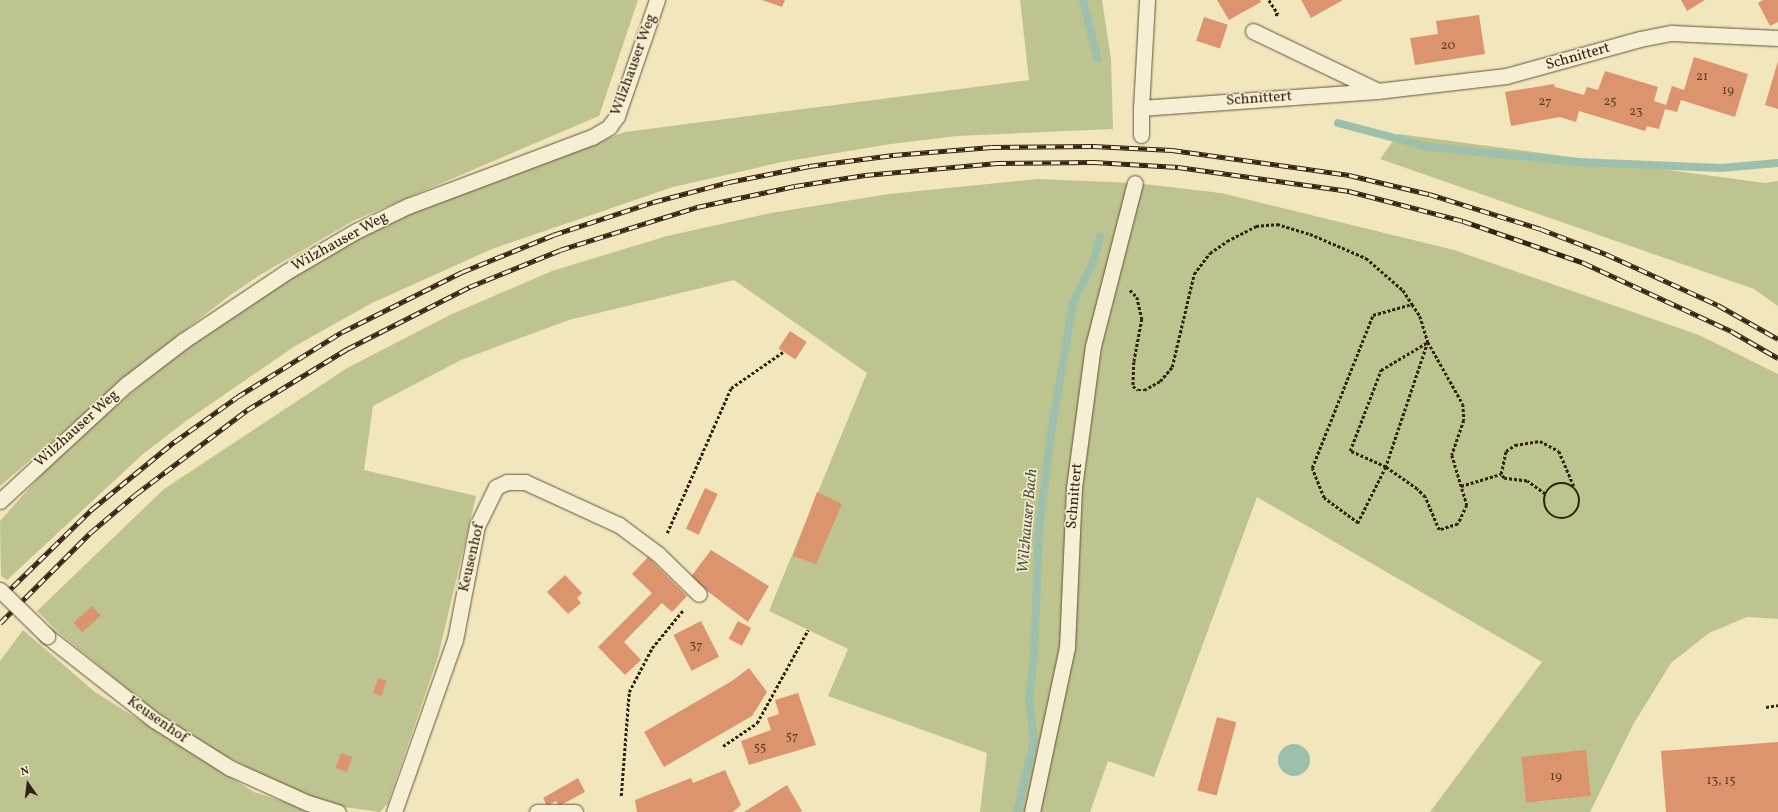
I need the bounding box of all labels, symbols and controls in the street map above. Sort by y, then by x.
street label: Wilzhauser Weg [607,11,661,119]
house number: 20 [1441,38,1455,54]
street label: Schnittert [1544,39,1612,75]
house number: 21 [1696,69,1708,85]
house number: 19 [1722,83,1734,99]
street label: Schnittert [1225,88,1293,110]
house number: 27 [1539,94,1551,110]
house number: 25 [1603,94,1617,110]
house number: 23 [1629,104,1643,120]
street label: Wilzhauser Weg [289,208,391,276]
street label: Wilzhauser Weg [31,386,123,472]
street label: Schnittert [1063,462,1087,530]
water label: Wilzhauser Bach [1014,468,1042,574]
street label: Keusenhof [455,522,489,594]
house number: 37 [690,638,702,654]
street label: Keusenhof [123,693,191,747]
house number: 57 [786,729,798,745]
house number: 55 [754,740,766,756]
north arrow [8,764,48,804]
text: N [19,764,31,780]
house number: 19 [1550,769,1562,785]
house number: 13, 15 [1707,773,1735,789]

